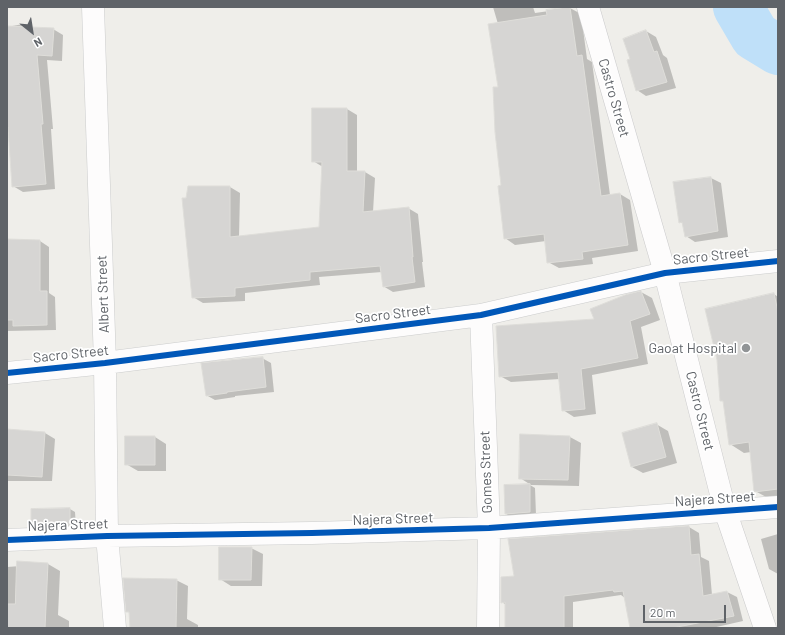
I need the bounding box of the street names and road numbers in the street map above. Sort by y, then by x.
street label: Castro Street [595,57,633,139]
street label: Sacro Street [672,244,750,268]
street label: Albert Street [93,255,113,333]
street label: Sacro Street [354,301,432,327]
street label: Sacro Street [32,342,110,366]
street label: Castro Street [682,370,718,452]
street label: Gomes Street [476,430,496,514]
street label: Najera Street [674,488,756,510]
street label: Najera Street [352,509,434,529]
street label: Najera Street [27,515,109,535]

